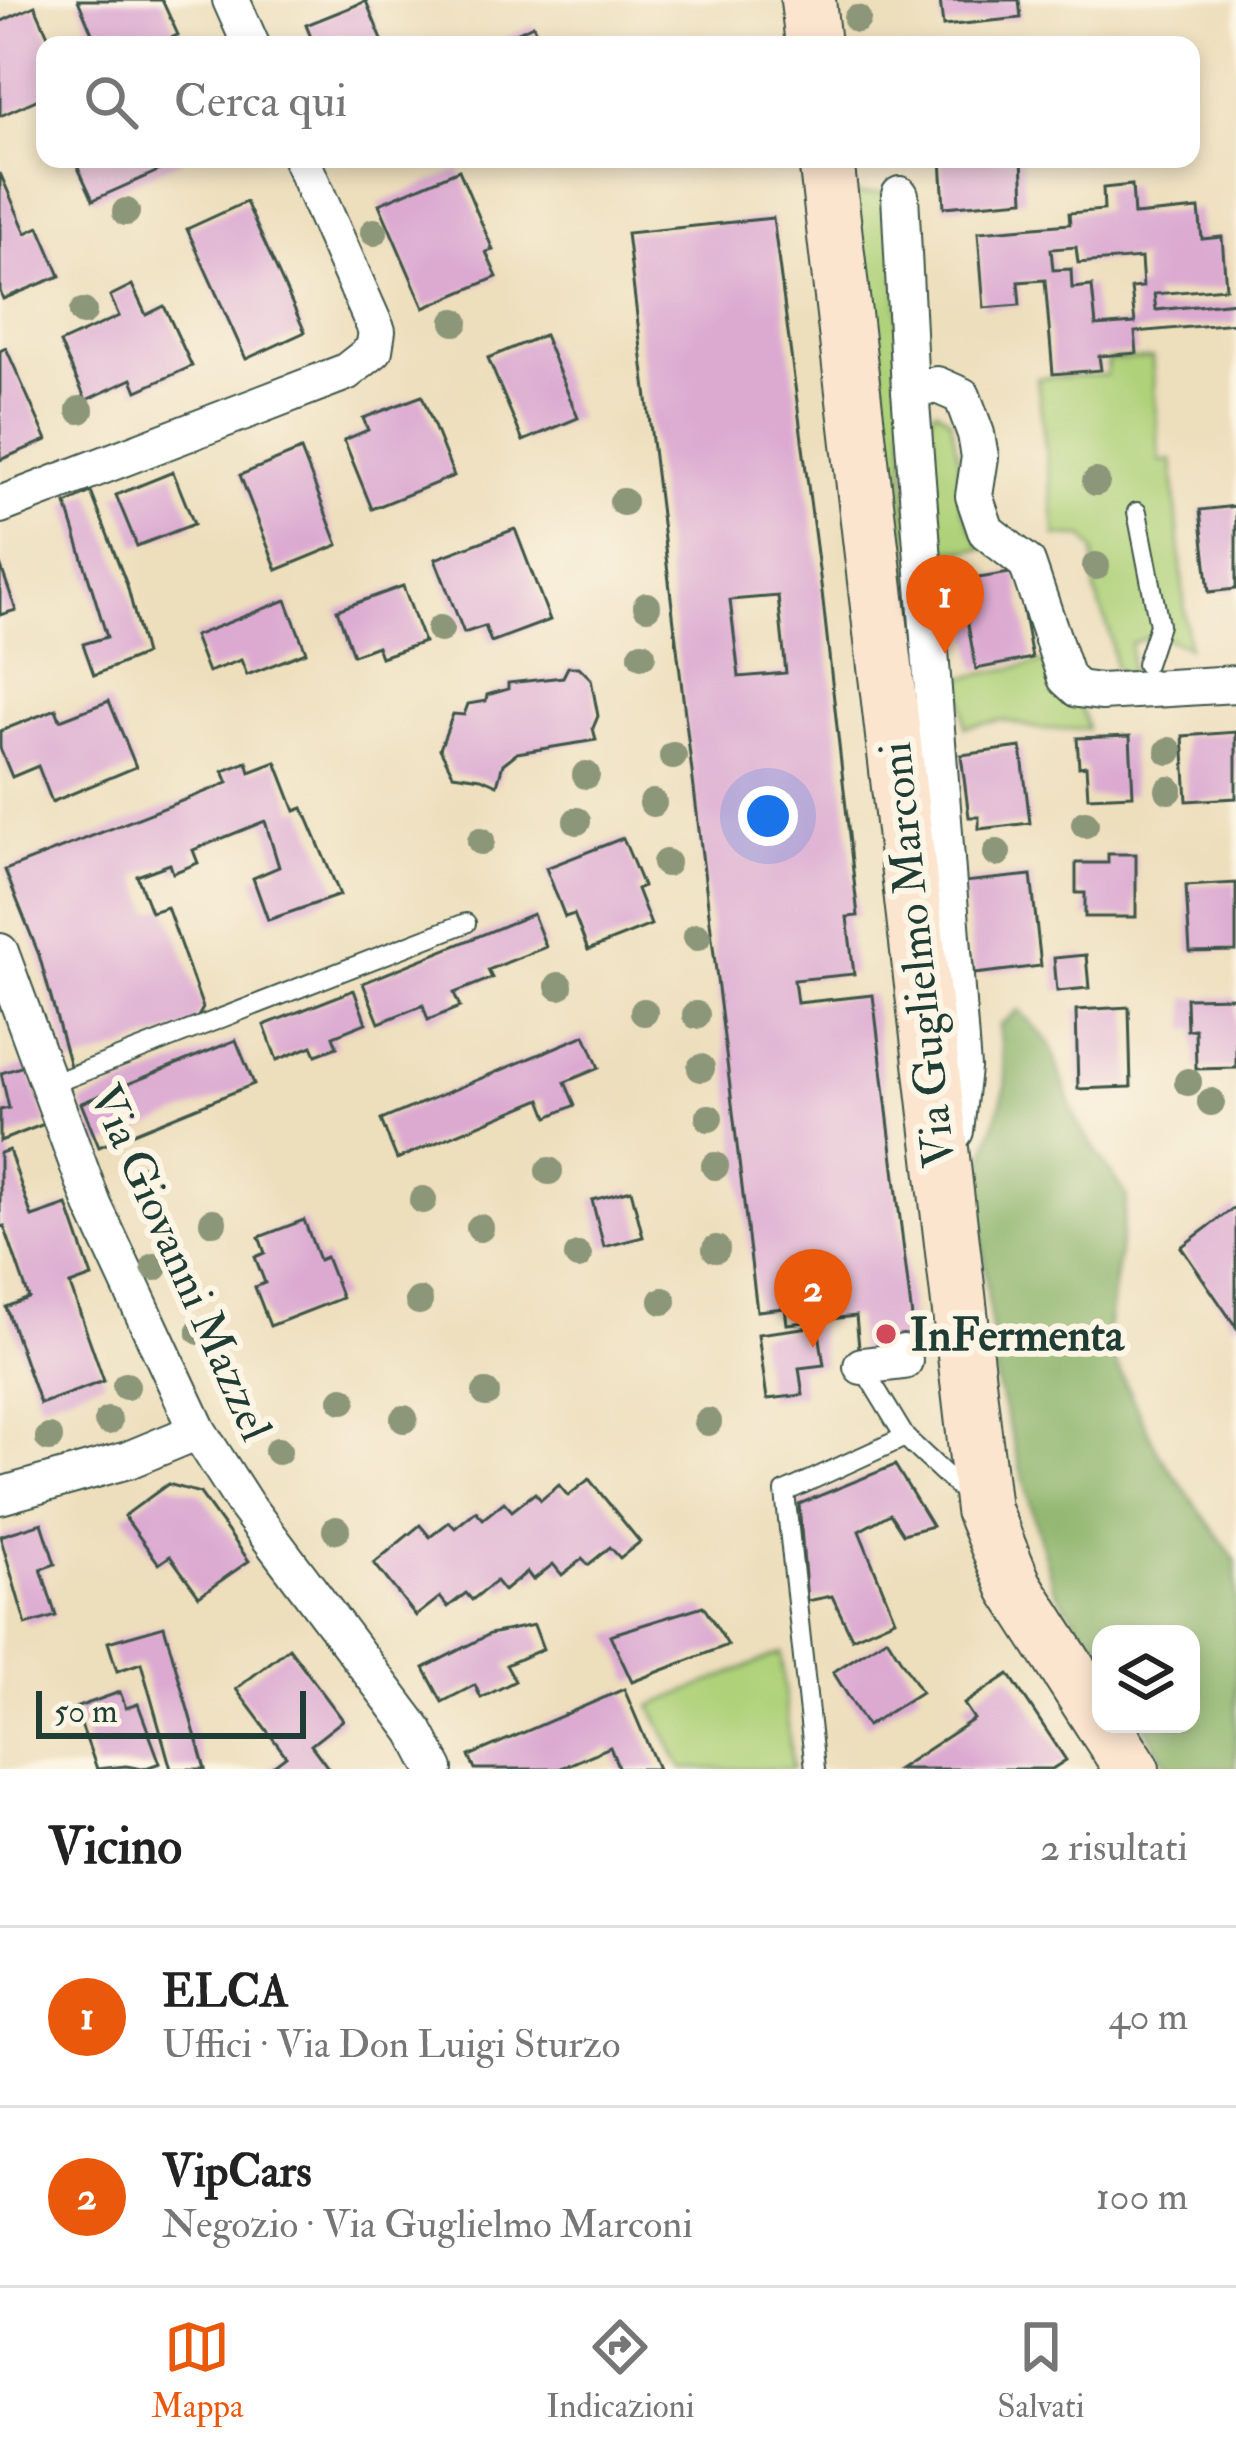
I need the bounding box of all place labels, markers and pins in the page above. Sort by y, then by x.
pin: 1 [906,555,984,654]
pin: 2 [774,1249,852,1348]
place label: InFermenta [910,1308,1125,1364]
marker: InFermenta [873,1321,899,1347]

